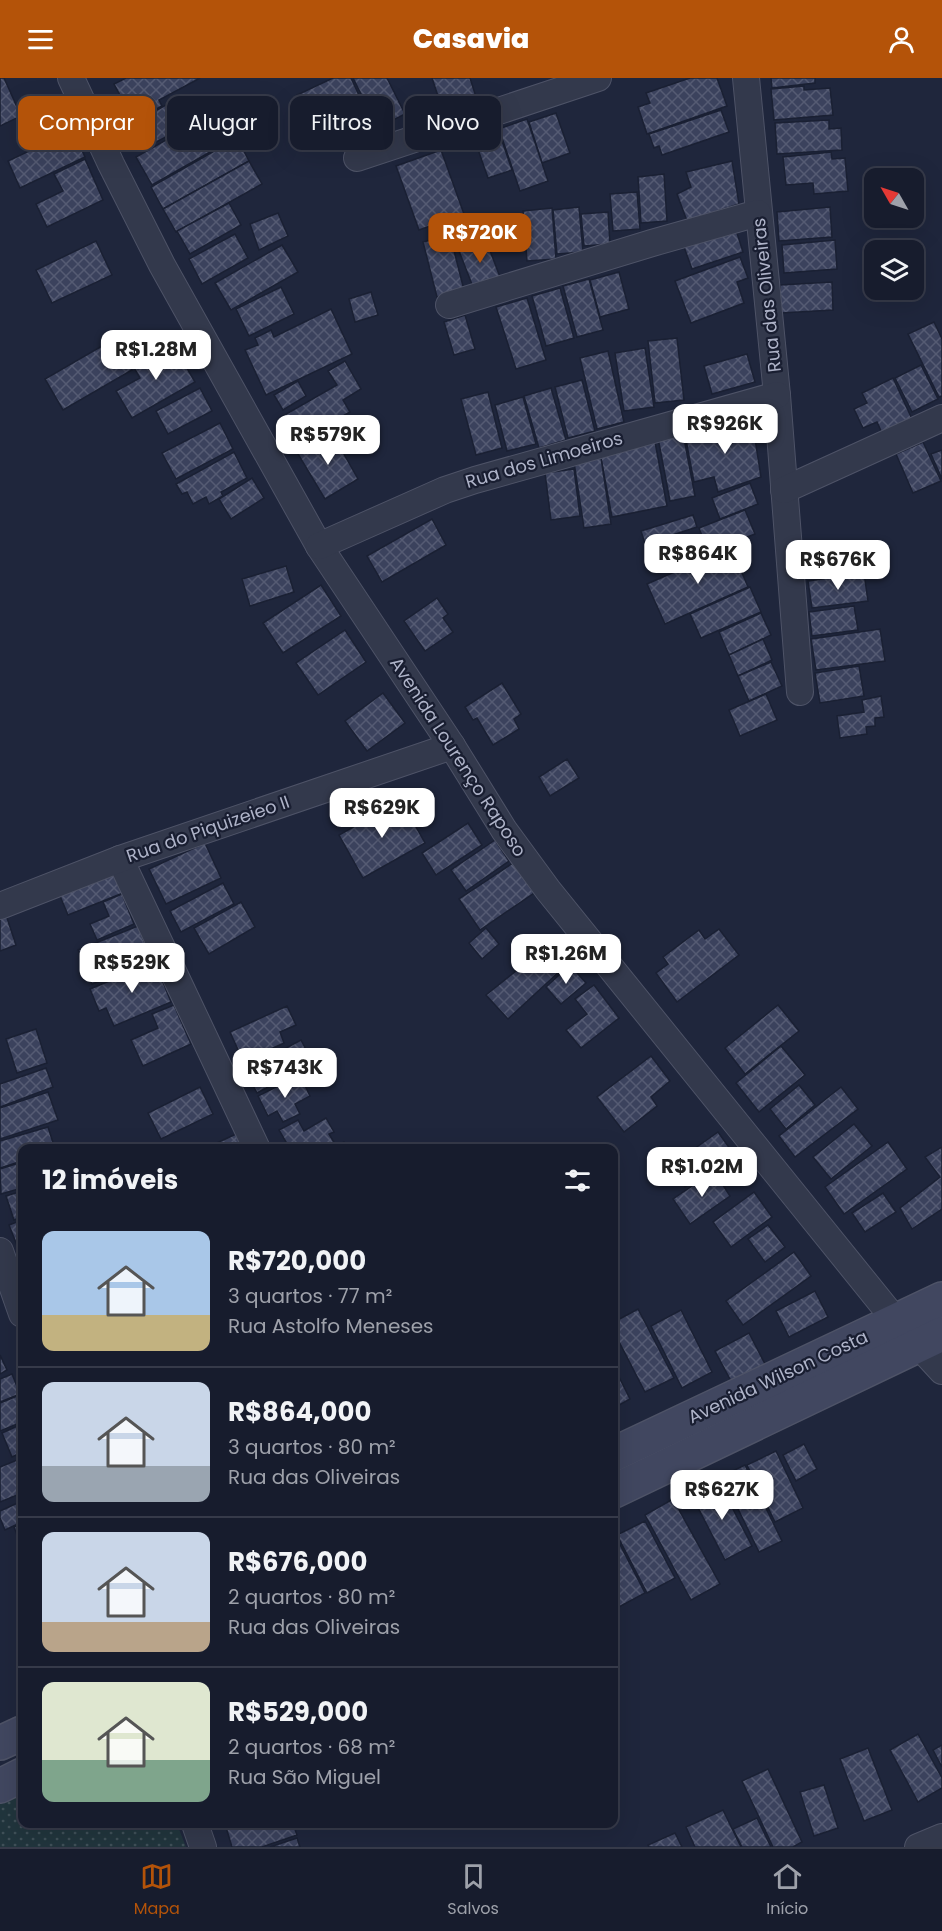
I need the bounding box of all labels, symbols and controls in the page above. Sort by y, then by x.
text: Casavia [413,20,529,57]
icon: menu [24,23,57,56]
icon: person [885,23,918,56]
chip: Comprar [18,96,155,150]
chip: Alugar [167,96,278,150]
chip: Filtros [290,96,393,150]
chip: Novo [405,96,501,150]
north arrow [864,168,924,228]
map controls [864,168,924,300]
pin: R$720K [431,213,529,264]
street label: Rua das Oliveiras [746,217,787,373]
text: R$720K [442,218,518,246]
button: layers [864,240,924,300]
pin: R$1.28M [101,330,211,381]
text: R$1.28M [115,335,197,363]
pin: R$926K [676,404,774,455]
text: R$926K [687,409,763,437]
pin: R$579K [279,415,377,466]
text: R$579K [290,420,366,448]
street label: Rua dos Limoeiros [462,425,626,494]
pin: R$864K [649,534,747,585]
text: R$864K [658,539,738,567]
pin: R$676K [789,540,887,591]
text: R$676K [800,545,876,573]
street label: Avenida Lourenço Raposo [384,652,533,862]
pin: R$629K [333,788,431,839]
street label: Rua do Piquizeieo II [123,789,293,868]
text: R$629K [344,793,420,821]
pin: R$1.26M [511,934,621,985]
text: R$1.26M [525,939,607,967]
pin: R$529K [83,943,181,994]
text: R$529K [94,948,170,976]
pin: R$743K [236,1048,334,1099]
text: R$743K [247,1053,323,1081]
pin: R$1.02M [647,1147,757,1198]
text: R$1.02M [661,1152,743,1180]
text: 12 imóveis [42,1162,178,1198]
icon: filters [561,1164,594,1197]
text: R$720,000 [228,1243,366,1279]
icon: home [90,1255,162,1327]
text: 3 quartos · 77 m² [228,1282,392,1310]
text: Rua Astolfo Meneses [228,1312,434,1340]
street label: Avenida Wilson Costa [684,1324,872,1429]
text: R$864,000 [228,1394,371,1430]
icon: home [90,1406,162,1478]
text: 3 quartos · 80 m² [228,1433,396,1461]
text: Rua das Oliveiras [228,1463,400,1491]
pin: R$627K [673,1470,771,1521]
text: R$627K [685,1475,760,1503]
text: R$676,000 [228,1544,367,1580]
icon: home [90,1556,162,1628]
text: 2 quartos · 80 m² [228,1583,395,1611]
text: Rua das Oliveiras [228,1613,400,1641]
text: R$529,000 [228,1694,368,1730]
icon: home [90,1706,162,1778]
text: 2 quartos · 68 m² [228,1733,395,1761]
text: Rua São Miguel [228,1763,381,1791]
tab: Mapa [134,1860,180,1921]
tab: Salvos [447,1860,499,1921]
tab: Início [766,1860,808,1921]

